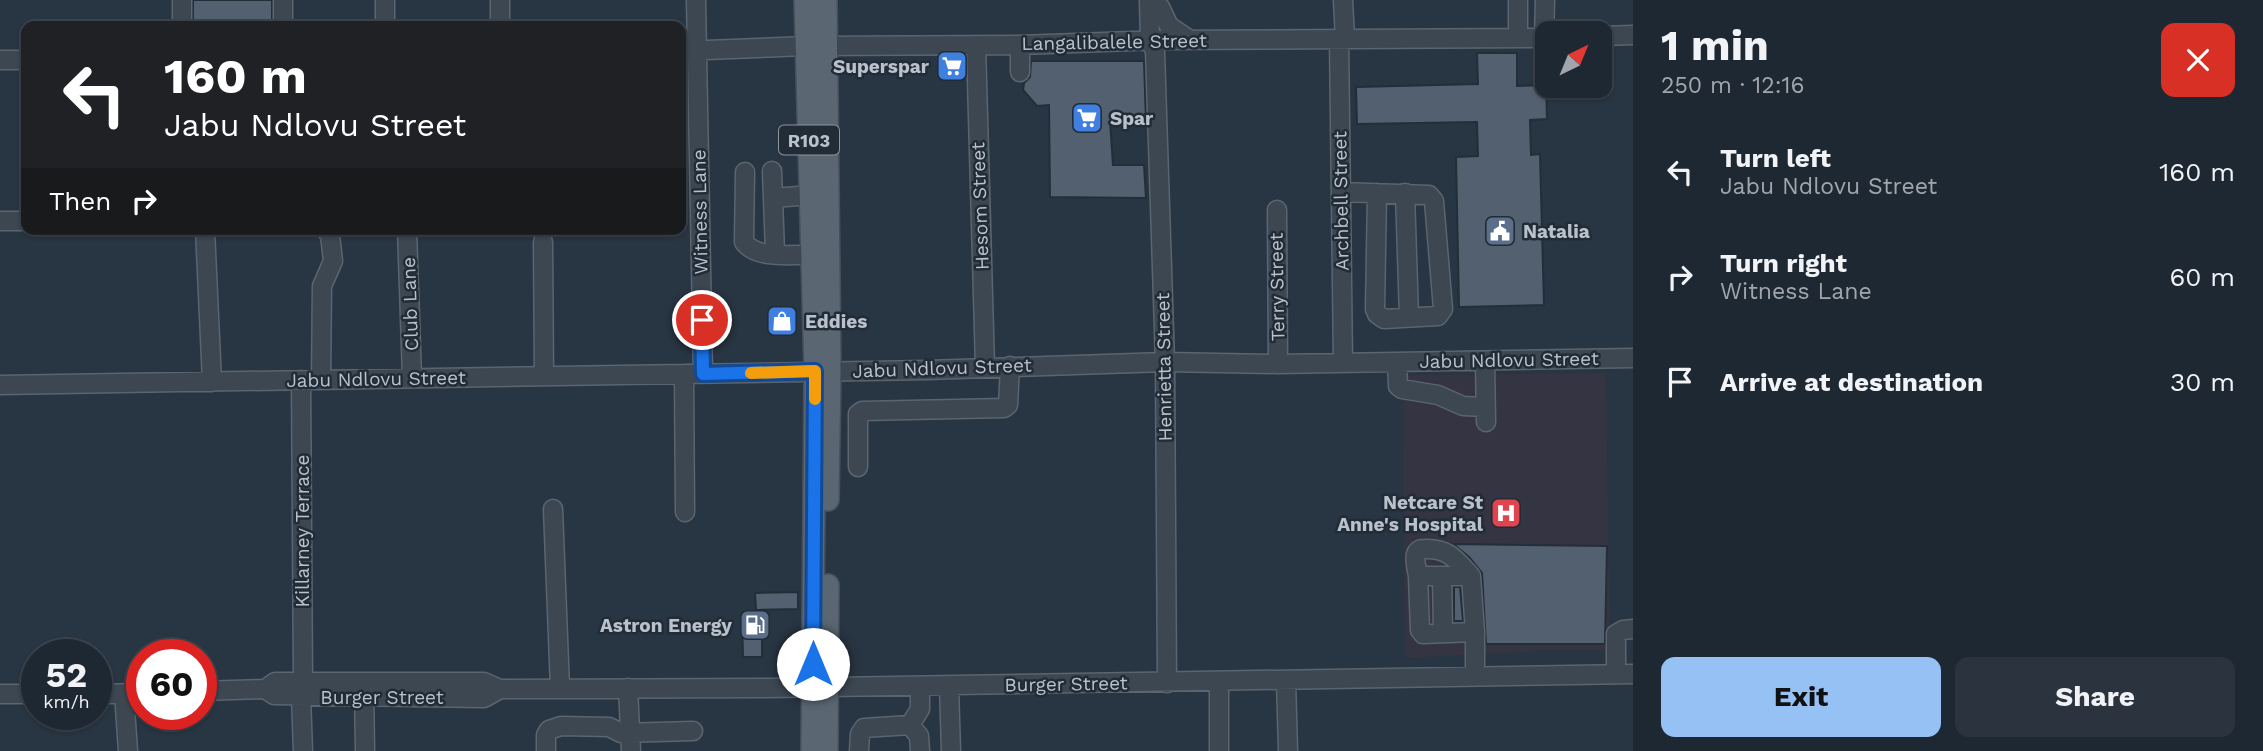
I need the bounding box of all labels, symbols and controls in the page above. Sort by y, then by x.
north arrow [1535,21,1612,98]
map controls [1535,21,1612,98]
text: 1 min [1661,21,1769,70]
button: close [2161,23,2235,97]
street label: Langalibalele Street [1021,29,1207,55]
text: 160 m [164,47,307,105]
icon: left [49,49,140,140]
supermarket icon: Superspar [935,49,969,83]
place label: Superspar [833,55,930,78]
text: 250 m · 12:16 [1661,72,1804,99]
supermarket icon: Spar [1070,101,1104,135]
text: Jabu Ndlovu Street [164,106,466,144]
place label: Spar [1110,107,1154,130]
road number: R103 [779,125,839,154]
street label: Archbell Street [1328,131,1354,271]
street label: Hesom Street [966,142,994,270]
text: Turn left [1720,143,1831,173]
street label: Witness Lane [687,149,713,275]
icon: left [1661,153,1699,191]
text: 160 m [2159,157,2235,187]
text: Jabu Ndlovu Street [1720,173,1937,200]
icon: right [125,182,163,220]
text: Then [49,186,111,216]
public building icon: Natalia [1483,214,1517,248]
place label: Natalia [1523,220,1590,243]
street label: Terry Street [1265,232,1289,342]
text: Turn right [1720,248,1847,278]
street label: Club Lane [397,257,423,351]
icon: right [1661,258,1699,296]
text: 60 m [2169,262,2235,292]
text: Witness Lane [1720,278,1872,305]
pin [672,290,732,350]
street label: Henrietta Street [1151,292,1177,442]
icon: arrive [683,301,721,339]
shop icon: Eddies [765,304,799,338]
place label: Eddies [805,310,867,333]
street label: Jabu Ndlovu Street [1419,347,1599,373]
street label: Jabu Ndlovu Street [852,353,1032,383]
icon: arrive [1661,363,1699,401]
street label: Jabu Ndlovu Street [286,366,466,392]
text: Arrive at destination [1720,367,1983,397]
text: 30 m [2170,367,2235,397]
street label: Killarney Terrace [291,454,314,608]
place label: Netcare St Anne's Hospital [1337,491,1484,536]
hospital icon: Netcare St Anne's Hospital [1489,496,1523,530]
fuel station icon: Astron Energy [738,608,772,642]
place label: Astron Energy [600,614,732,637]
position arrow [776,627,850,701]
speed limit sign: 60 [126,639,217,730]
text: 52 [46,654,87,696]
button: Exit [1661,657,1941,737]
button: Share [1955,657,2235,737]
street label: Burger Street [1004,671,1128,697]
street label: Burger Street [320,686,444,709]
text: km/h [43,691,90,712]

